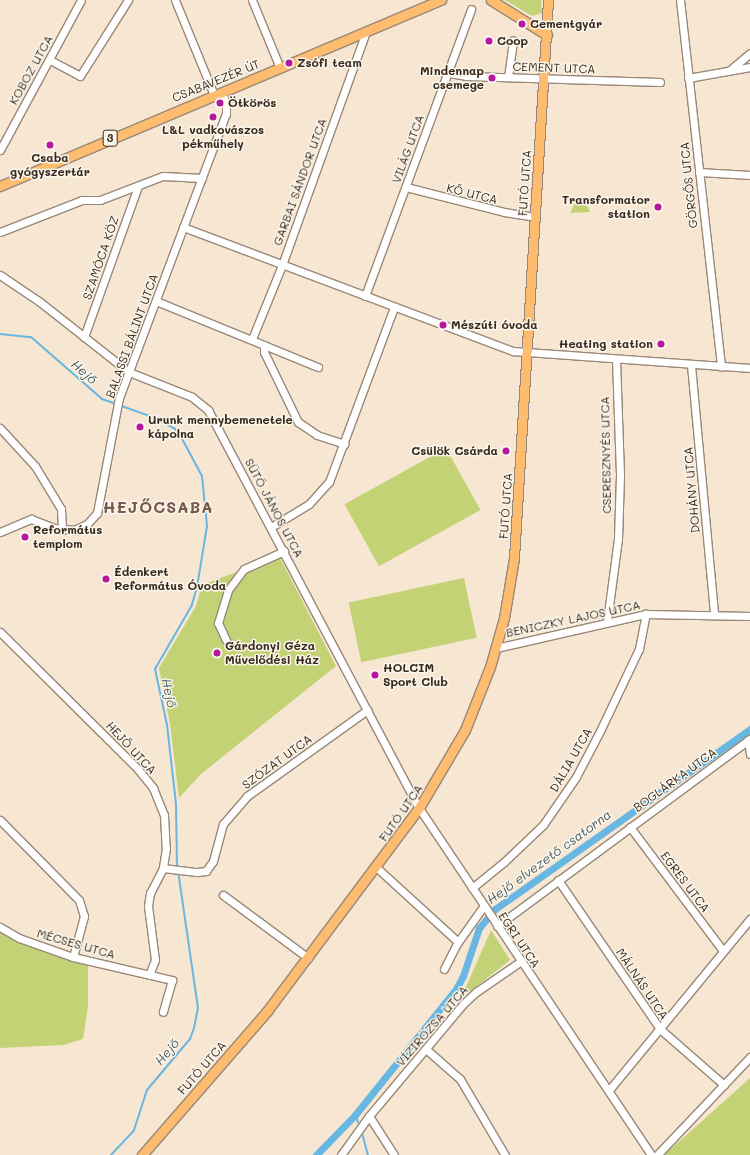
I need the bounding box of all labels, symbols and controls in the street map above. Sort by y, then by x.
place label: Cementgyár [530,17,602,31]
marker: Cementgyár [517,19,527,29]
street label: KOBOZ UTCA [6,33,56,107]
place label: Coop [497,34,528,48]
marker: Coop [484,36,494,46]
place label: Zsófi team [297,56,362,70]
street label: CSABAVEZÉR ÚT [170,57,262,105]
marker: Zsófi team [284,58,294,68]
street label: CEMENT UTCA [512,59,596,77]
place label: Mindennap csemege [420,64,484,92]
marker: Mindennap csemege [487,73,497,83]
place label: Ötkörös [228,96,276,110]
marker: Ötkörös [215,98,225,108]
marker: L&L vadkovászos pékműhely [208,112,218,122]
street label: VILÁG UTCA [389,113,427,185]
street label: GARBAI SÁNDOR UTCA [270,116,330,248]
place label: L&L vadkovászos pékműhely [162,123,264,151]
road number: 3 [102,129,118,147]
marker: Csaba gyógyszertár [45,140,55,150]
street label: GÖRGŐS UTCA [677,141,701,229]
street label: FUTÓ UTCA [516,149,534,217]
place label: Csaba gyógyszertár [10,151,90,179]
street label: KŐ UTCA [445,181,499,207]
place label: Transformator station [562,193,650,221]
marker: Transformator station [653,202,663,212]
street label: SZAMÓCA KÖZ [80,214,122,302]
street label: BALASSI BÁLINT UTCA [103,272,161,400]
place label: Mészúti óvoda [451,318,538,332]
marker: Mészúti óvoda [438,320,448,330]
place label: Heating station [559,337,653,351]
marker: Heating station [656,339,666,349]
water label: Hejő [68,356,100,388]
street label: CSERESZNYÉS UTCA [598,396,614,514]
place label: Urunk mennybemenetele kápolna [148,413,293,441]
marker: Urunk mennybemenetele kápolna [135,422,145,432]
place label: Csülök Csárda [411,444,498,458]
marker: Csülök Csárda [501,446,511,456]
street label: DOHÁNY UTCA [681,446,703,534]
street label: SÜTŐ JÁNOS UTCA [242,456,306,560]
street label: FUTÓ UTCA [497,472,515,540]
district label: HEJŐCSABA [103,497,213,517]
place label: Református templom [33,523,102,551]
marker: Református templom [20,532,30,542]
place label: Édenkert Református Óvoda [114,565,226,593]
marker: Édenkert Református Óvoda [101,574,111,584]
street label: BENICZKY LAJOS UTCA [505,598,641,640]
place label: Gárdonyi Géza Művelődési Ház [225,639,319,667]
marker: Gárdonyi Géza Művelődési Ház [212,648,222,658]
place label: HOLCIM Sport Club [383,661,448,689]
marker: HOLCIM Sport Club [370,670,380,680]
water label: Hejő [158,677,180,709]
street label: HEJŐ UTCA [103,719,159,777]
street label: DÁLIA UTCA [547,725,595,795]
street label: SZÓZAT UTCA [239,732,315,792]
street label: BOGLÁRKA UTCA [631,745,719,815]
street label: FUTÓ UTCA [376,782,426,844]
water label: Hejő elvezető csatorna [484,807,614,907]
street label: EGRES UTCA [657,849,713,915]
street label: EGRI UTCA [495,909,543,971]
street label: MÉCSES UTCA [35,926,117,962]
street label: MÁLNÁS UTCA [613,946,671,1022]
street label: VÍZIRÓZSA UTCA [393,983,471,1069]
water label: Hejő [152,1036,182,1068]
street label: FUTÓ UTCA [175,1038,229,1098]

